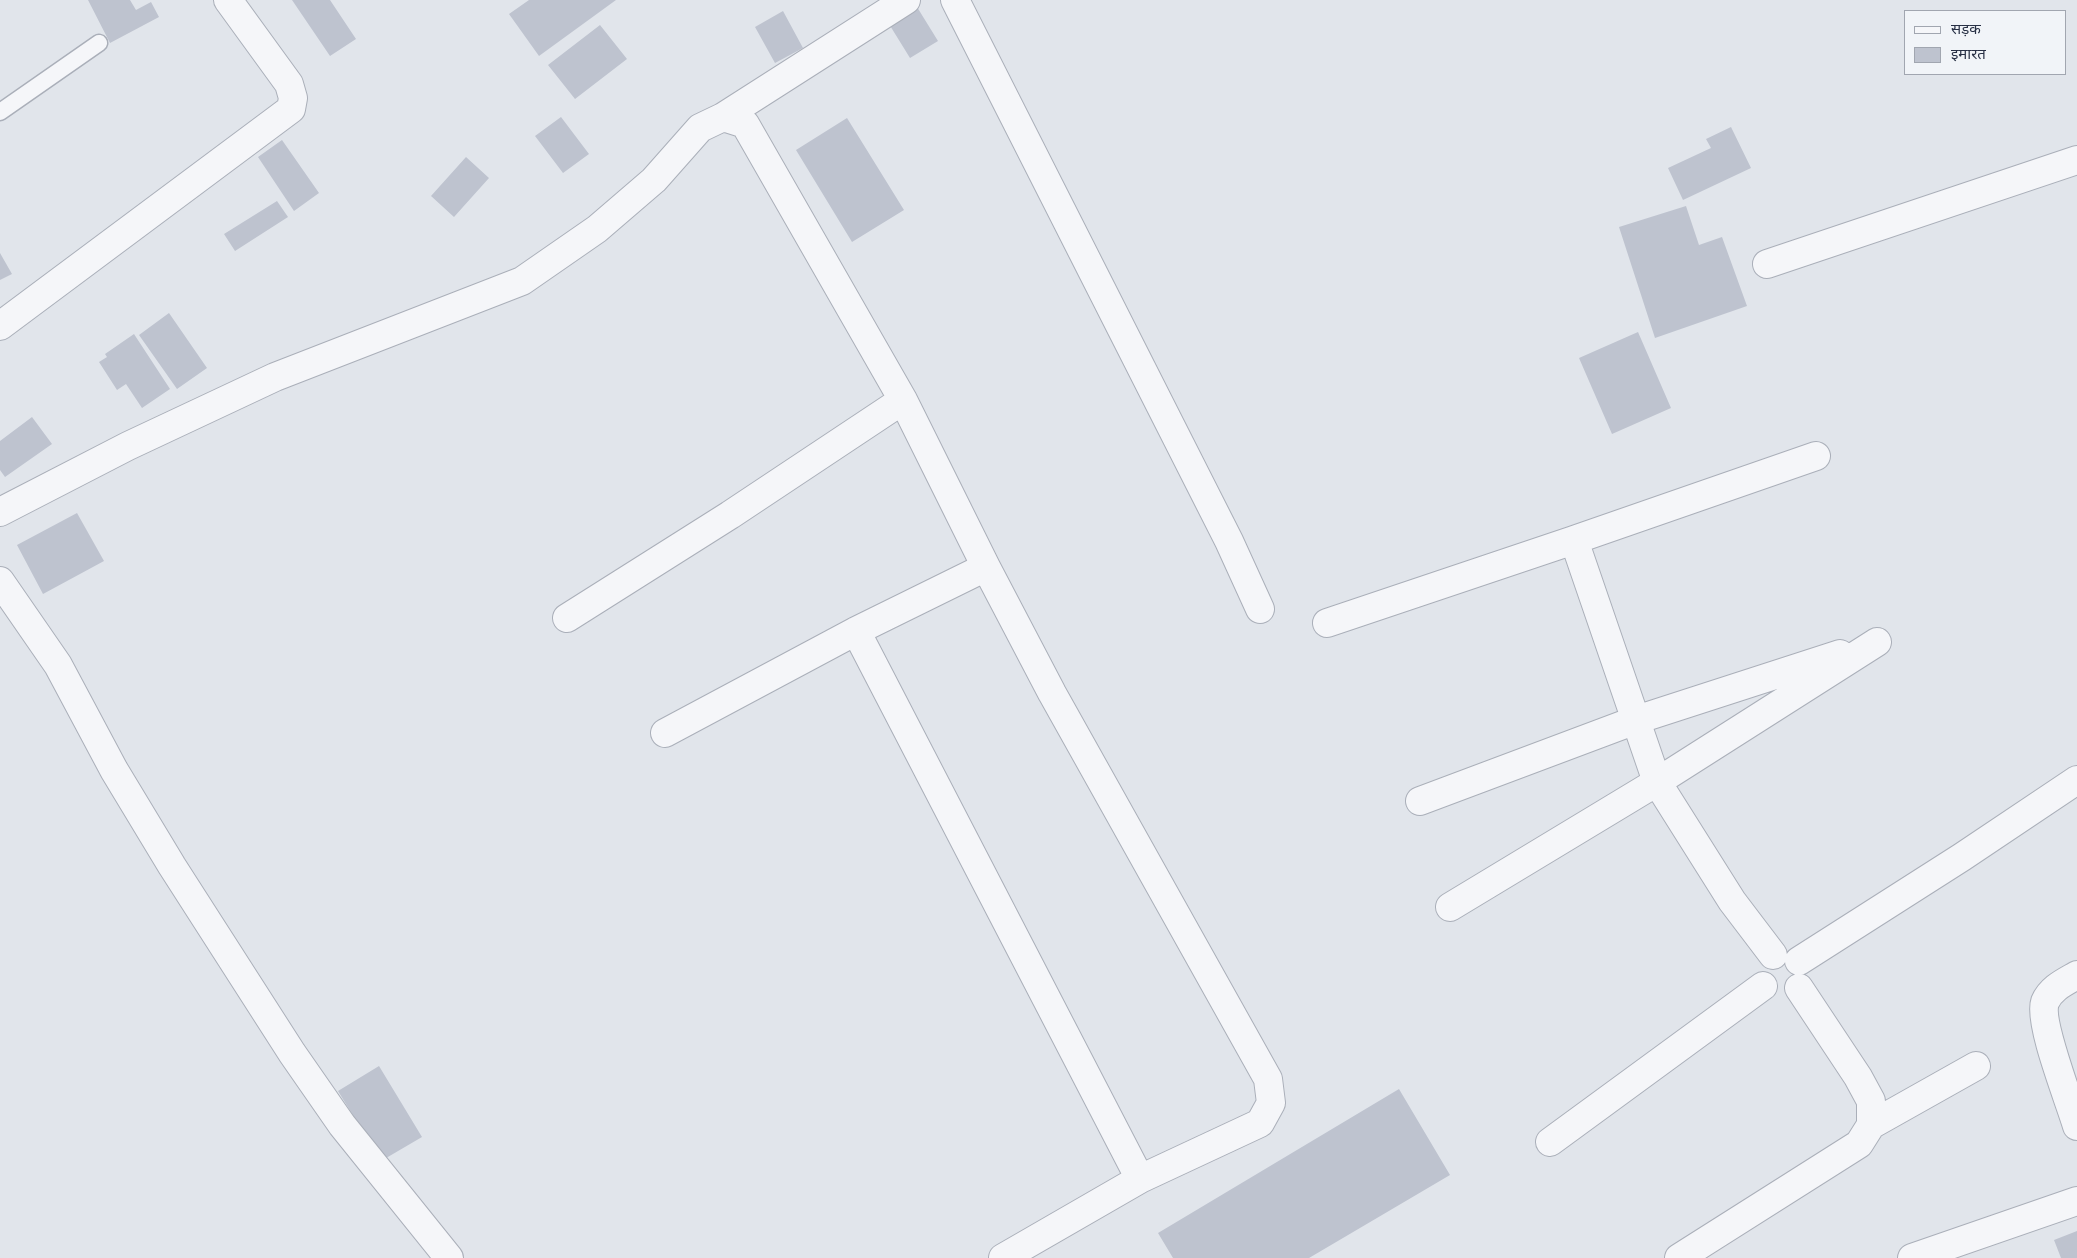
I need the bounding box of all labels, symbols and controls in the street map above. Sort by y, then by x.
legend [1904,10,2067,75]
text: सड़क [1951,19,1981,38]
text: इमारत [1951,44,1986,63]

